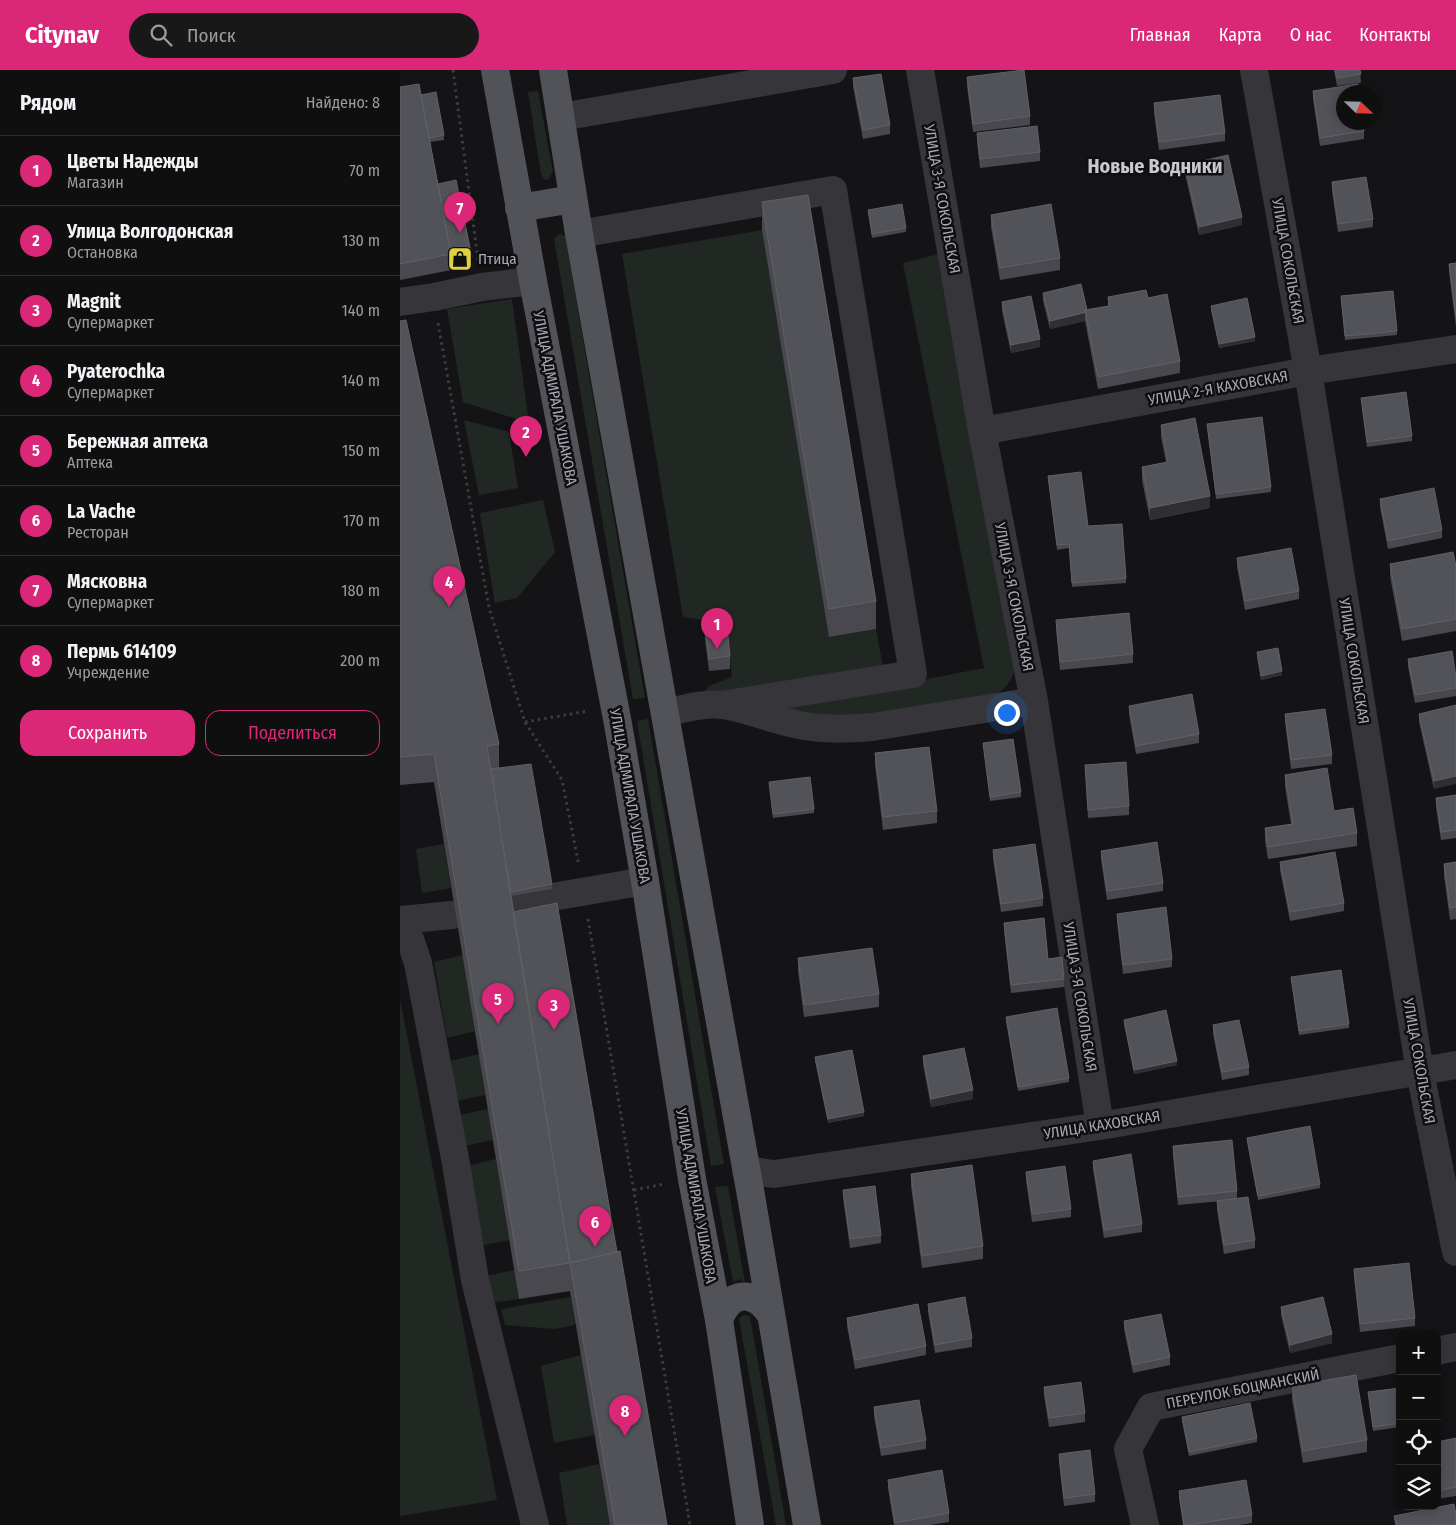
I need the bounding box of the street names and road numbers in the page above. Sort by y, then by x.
street label: УЛИЦА 3-Я СОКОЛЬСКАЯ [920,122,964,275]
street label: УЛИЦА СОКОЛЬСКАЯ [1268,196,1308,325]
street label: УЛИЦА АДМИРАЛА УШАКОВА [529,308,581,487]
street label: УЛИЦА 2-Я КАХОВСКАЯ [1146,367,1289,409]
street label: УЛИЦА 3-Я СОКОЛЬСКАЯ [991,520,1037,673]
street label: УЛИЦА СОКОЛЬСКАЯ [1335,596,1373,725]
street label: УЛИЦА АДМИРАЛА УШАКОВА [606,706,654,885]
street label: УЛИЦА 3-Я СОКОЛЬСКАЯ [1059,920,1101,1073]
street label: УЛИЦА СОКОЛЬСКАЯ [1399,996,1439,1125]
street label: УЛИЦА АДМИРАЛА УШАКОВА [672,1106,720,1285]
street label: УЛИЦА КАХОВСКАЯ [1041,1107,1162,1143]
street label: ПЕРЕУЛОК БОЦМАНСКИЙ [1165,1365,1321,1413]

